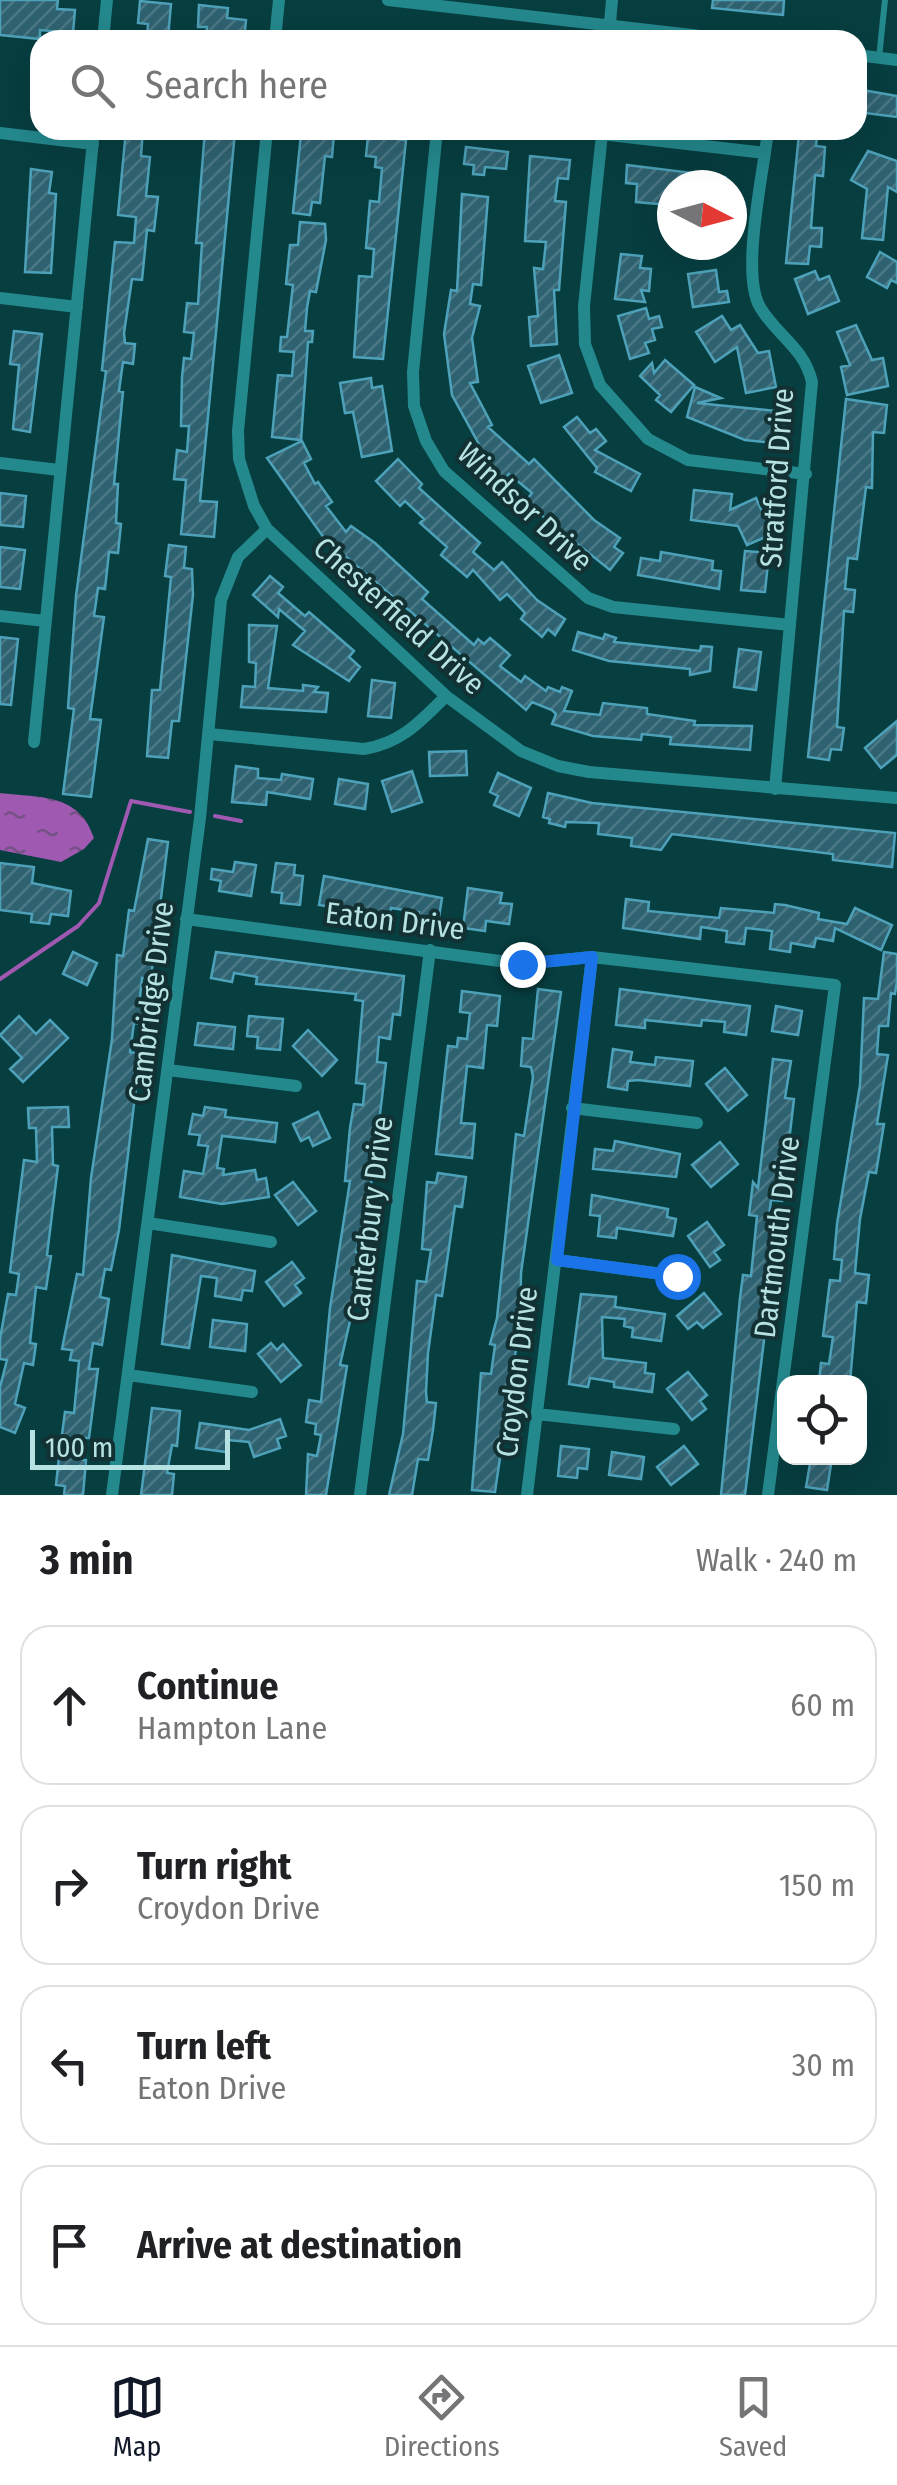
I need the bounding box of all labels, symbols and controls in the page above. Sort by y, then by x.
search box [30,30,867,140]
icon: search [65,58,120,113]
text: Search here [145,62,328,108]
north arrow [657,170,747,260]
street label: Stratford Drive [753,387,801,569]
street label: Windsor Drive [450,435,600,579]
street label: Chesterfield Drive [306,530,492,702]
street label: Eaton Drive [323,895,467,947]
street label: Cambridge Drive [121,900,181,1104]
route end [500,942,546,988]
street label: Canterbury Drive [340,1114,400,1324]
street label: Dartmouth Drive [747,1134,807,1340]
route start [655,1254,701,1300]
street label: Croydon Drive [489,1285,545,1459]
map controls [777,1375,867,1465]
button: locate [777,1375,867,1465]
scale bar [30,1425,230,1470]
text: 100 m [45,1431,113,1464]
text: 3 min [40,1535,134,1585]
text: Walk · 240 m [696,1541,857,1579]
text: Continue [137,1663,278,1709]
icon: ahead [42,1678,97,1733]
text: 60 m [790,1686,855,1724]
text: Hampton Lane [137,1709,327,1747]
text: Turn right [137,1843,291,1889]
icon: right [42,1858,97,1913]
text: 150 m [779,1866,855,1904]
text: Croydon Drive [137,1889,320,1927]
text: Turn left [137,2023,271,2069]
icon: left [42,2038,97,2093]
text: 30 m [792,2046,855,2084]
text: Eaton Drive [137,2069,286,2107]
icon: arrive [42,2218,97,2273]
text: Arrive at destination [137,2222,462,2268]
tab: Map [110,2370,165,2463]
tab: Directions [384,2370,500,2463]
tab: Saved [719,2370,787,2463]

